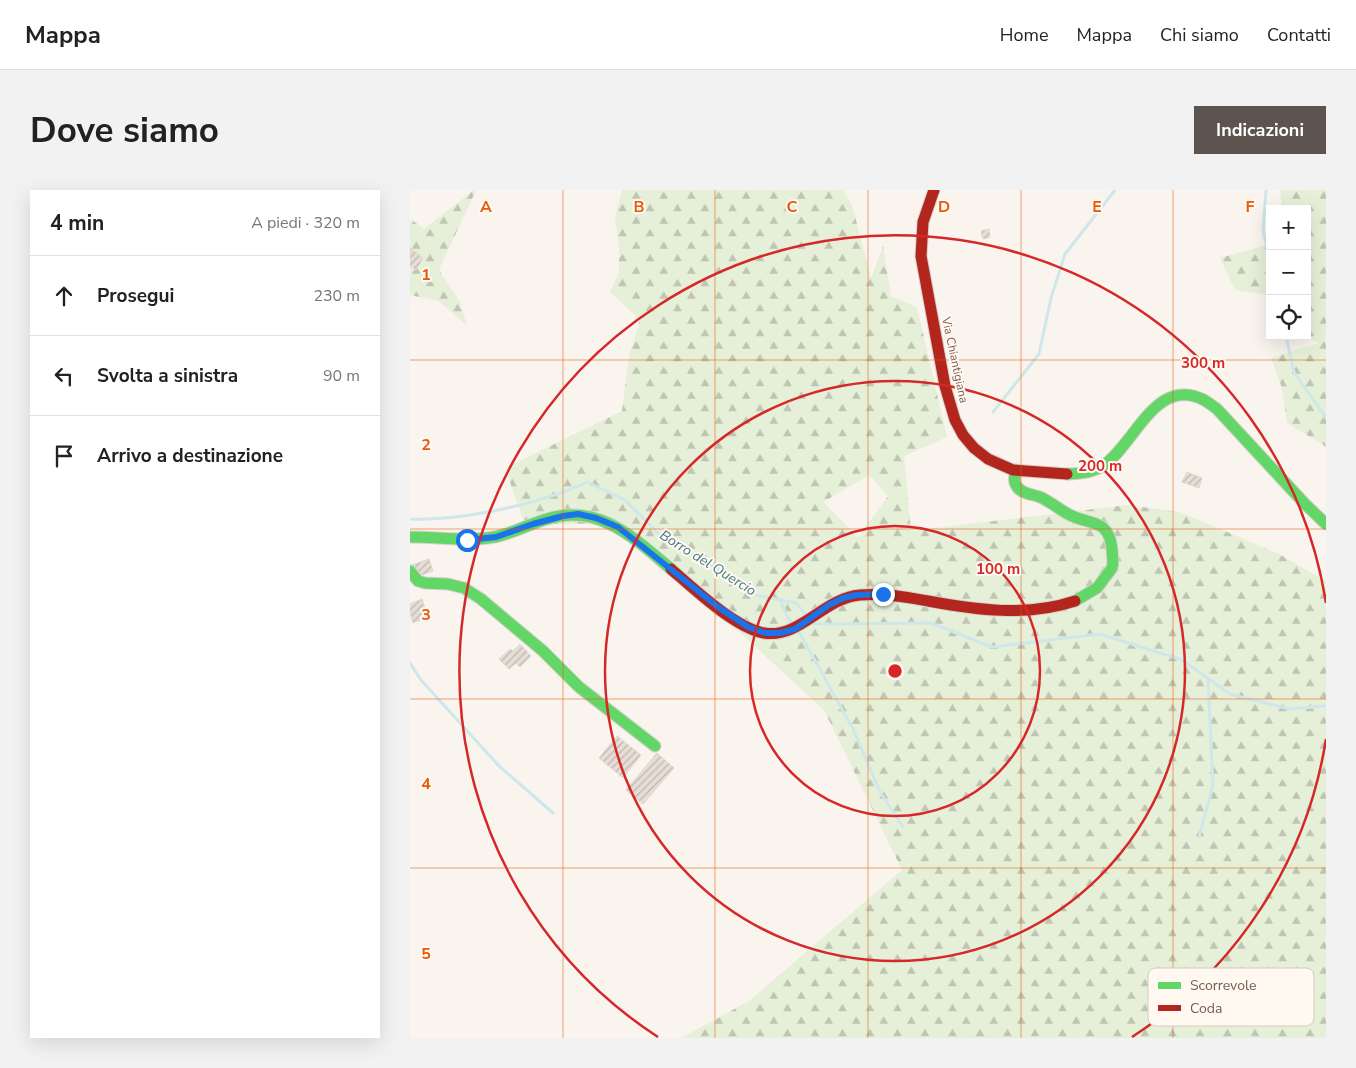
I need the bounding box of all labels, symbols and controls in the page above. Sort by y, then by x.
text: Mappa [25,19,101,51]
text: Home [1000,23,1048,47]
text: Mappa [1076,23,1132,47]
text: Chi siamo [1160,23,1239,47]
text: Contatti [1267,23,1331,47]
button: Indicazioni [1194,106,1326,154]
text: Dove siamo [30,107,219,154]
text: A [480,196,492,218]
text: B [633,196,645,218]
text: C [787,196,798,218]
text: D [938,196,950,218]
text: E [1092,196,1102,218]
text: F [1246,196,1255,218]
map controls [1266,205,1311,340]
button: + [1266,205,1311,250]
text: 4 min [50,209,104,237]
text: A piedi · 320 m [251,212,360,234]
button: − [1266,250,1311,295]
text: 1 [421,264,431,286]
icon: ahead [50,282,78,310]
text: Prosegui [97,283,174,309]
text: 230 m [313,285,360,307]
button: locate [1266,295,1311,340]
street label: Via Chiantigiana [938,314,972,405]
text: 300 m [1181,353,1225,373]
icon: left [50,362,78,390]
text: Svolta a sinistra [97,363,238,389]
text: 90 m [323,365,360,387]
text: 2 [421,434,431,456]
icon: arrive [50,442,78,470]
text: Arrivo a destinazione [97,443,283,469]
text: 200 m [1078,456,1122,476]
water label: Borro del Quercio [656,526,760,600]
route start [456,529,479,552]
text: 100 m [976,559,1020,579]
route end [872,583,895,606]
text: 3 [421,604,431,626]
centre of rings [886,662,904,680]
text: 4 [421,773,431,795]
text: 5 [421,943,431,965]
legend [1148,968,1314,1026]
text: Scorrevole [1190,976,1256,995]
text: Coda [1190,999,1222,1018]

